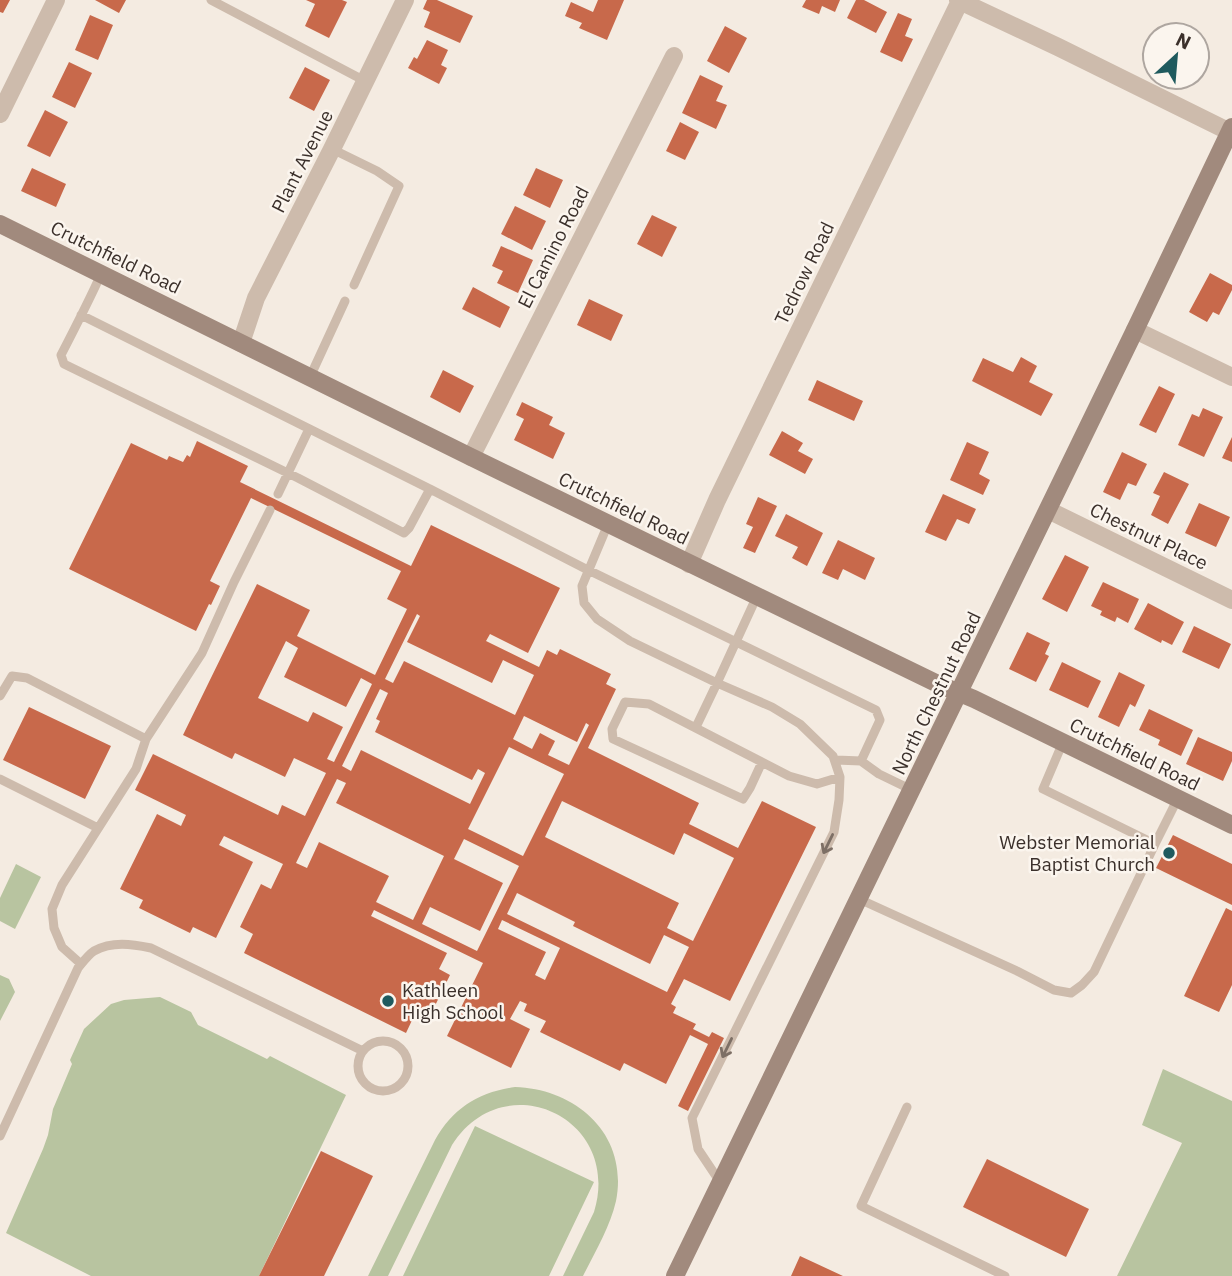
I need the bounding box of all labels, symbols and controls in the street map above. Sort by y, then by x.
north arrow [1141,21,1211,91]
text: N [1172,27,1195,55]
street label: Plant Avenue [266,106,338,216]
street label: El Camino Road [512,182,594,312]
street label: Crutchfield Road [47,215,185,299]
street label: Tedrow Road [769,218,839,328]
street label: Crutchfield Road [555,466,693,550]
street label: Chestnut Place [1086,497,1212,575]
street label: North Chestnut Road [886,608,986,778]
street label: Crutchfield Road [1066,712,1204,796]
place label: Webster Memorial Baptist Church [999,830,1155,876]
one-way arrow [821,833,835,854]
marker: Webster Memorial Baptist Church [1161,845,1177,861]
place label: Kathleen High School [402,978,503,1024]
marker: Kathleen High School [380,993,396,1009]
one-way arrow [720,1037,734,1058]

